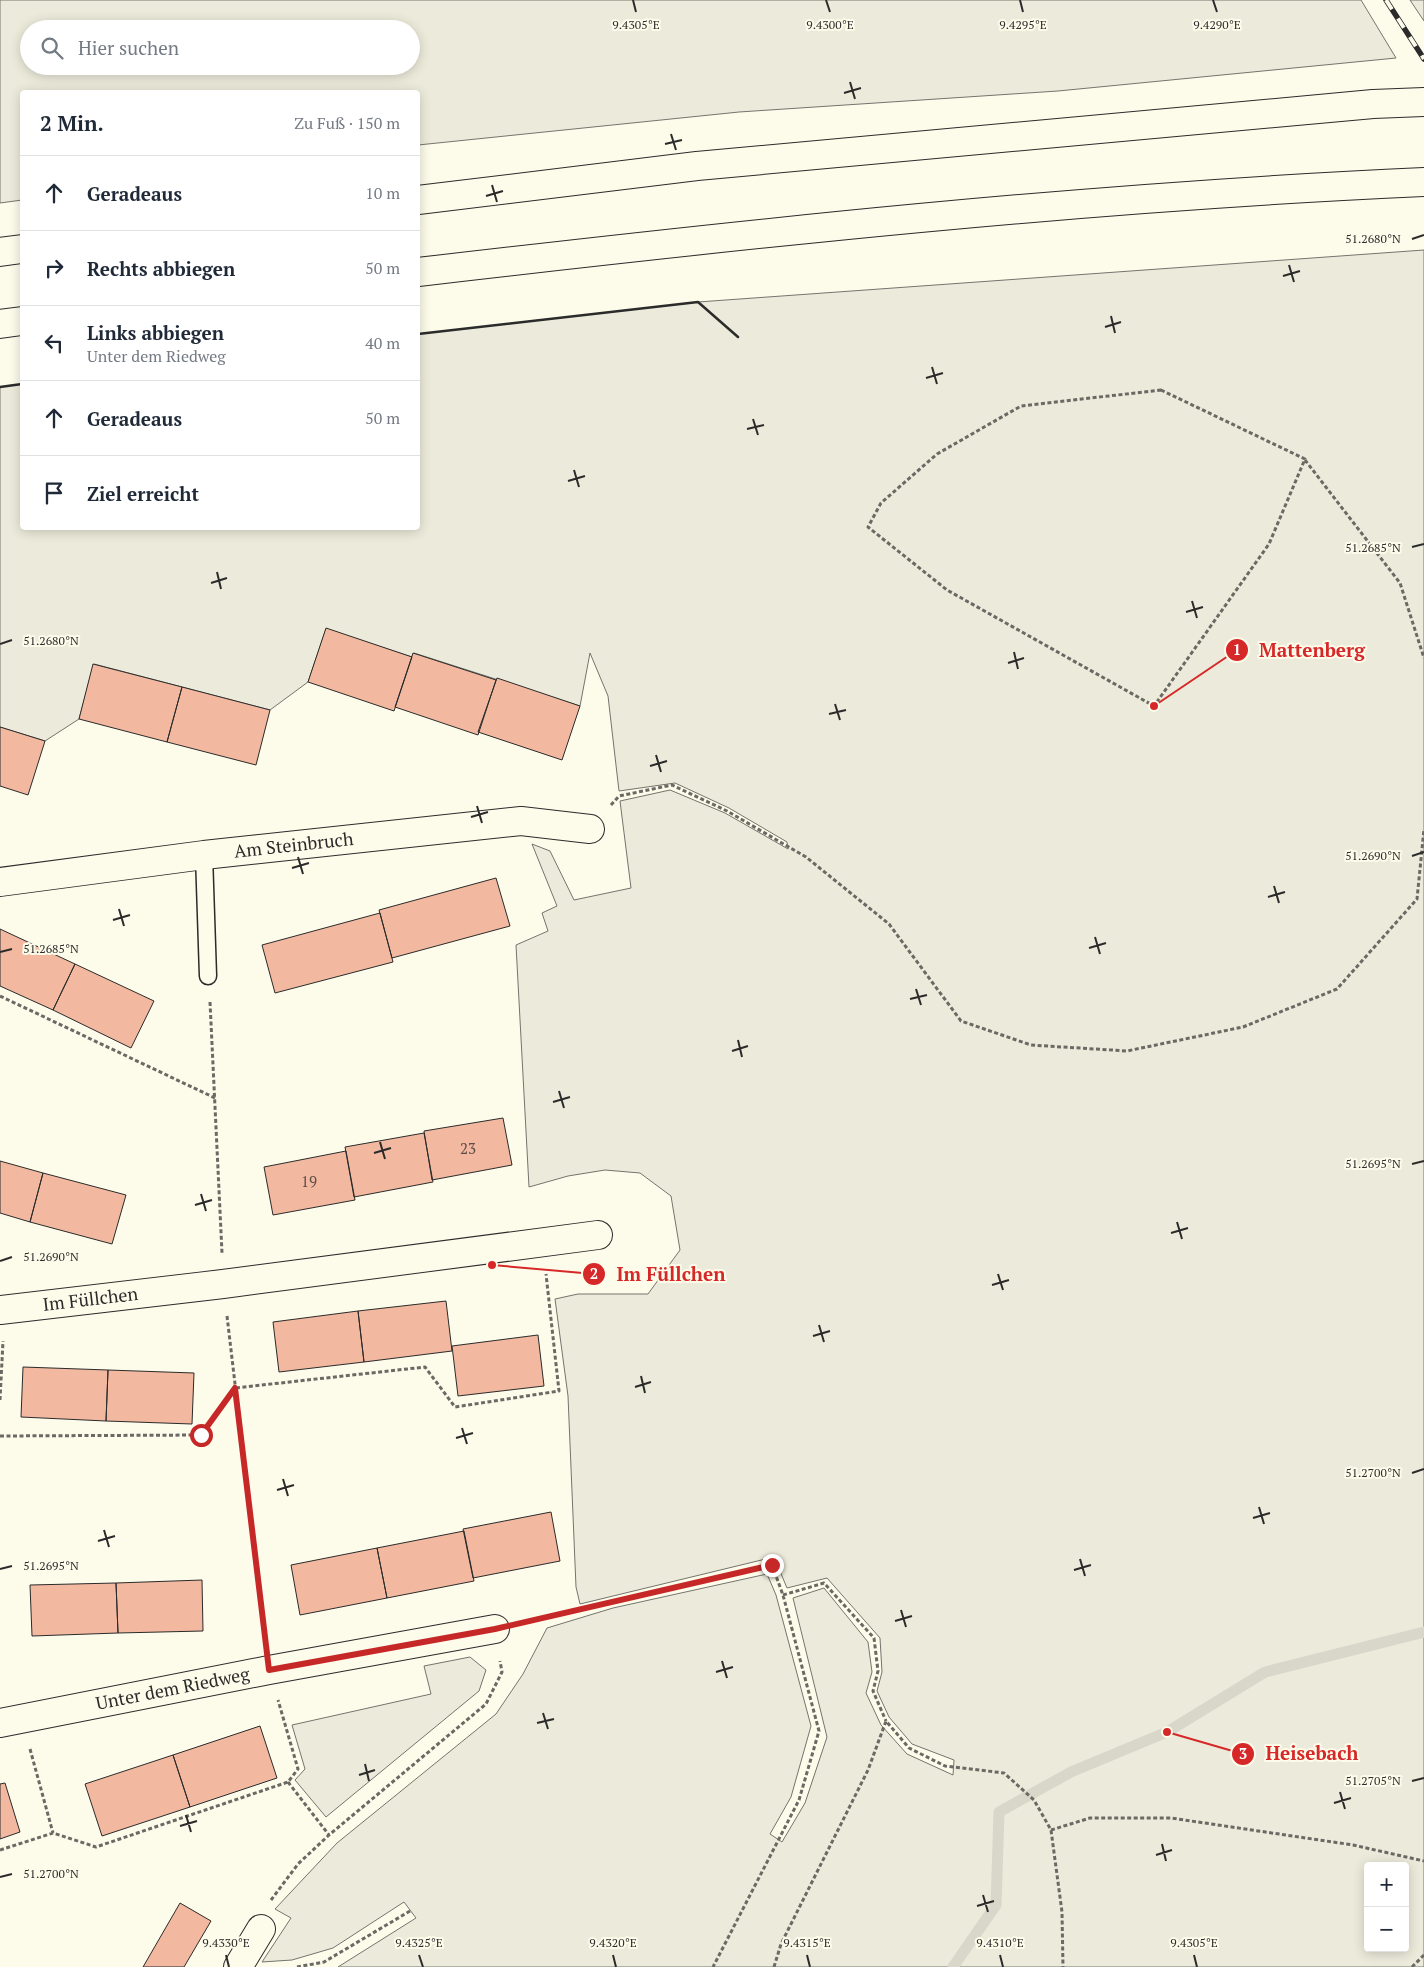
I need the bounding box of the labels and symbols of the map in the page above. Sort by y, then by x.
text: 9.4305°E [612,17,660,32]
text: 9.4300°E [806,17,854,32]
text: 9.4295°E [999,17,1047,32]
text: 9.4290°E [1193,17,1241,32]
text: 51.2680°N [1345,231,1401,246]
text: 51.2685°N [1345,540,1401,555]
text: 51.2680°N [23,633,79,648]
callout: Mattenberg [1224,633,1375,667]
text: Mattenberg [1259,637,1366,662]
text: 1 [1233,639,1241,659]
street label: Am Steinbruch [233,826,355,863]
text: 51.2690°N [1345,848,1401,863]
text: 51.2685°N [23,941,79,956]
house number: 23 [460,1138,476,1158]
text: 51.2695°N [1345,1156,1401,1171]
house number: 19 [301,1171,317,1191]
text: 51.2690°N [23,1249,79,1264]
callout: Im Füllchen [582,1257,736,1291]
text: Im Füllchen [617,1261,726,1286]
text: 2 [590,1263,598,1283]
street label: Im Füllchen [41,1281,140,1316]
route start [190,1424,213,1447]
text: 51.2700°N [1345,1465,1401,1480]
route end [761,1554,784,1577]
text: 51.2695°N [23,1558,79,1573]
street label: Unter dem Riedweg [94,1661,252,1715]
callout: Heisebach [1230,1737,1368,1771]
text: Heisebach [1265,1740,1359,1765]
text: 3 [1239,1743,1247,1763]
text: 51.2705°N [1345,1773,1401,1788]
text: 51.2700°N [23,1866,79,1881]
text: 9.4330°E [202,1935,250,1950]
text: 9.4325°E [395,1935,443,1950]
text: 9.4320°E [589,1935,637,1950]
text: 9.4315°E [783,1935,831,1950]
text: 9.4310°E [976,1935,1024,1950]
text: 9.4305°E [1170,1935,1218,1950]

